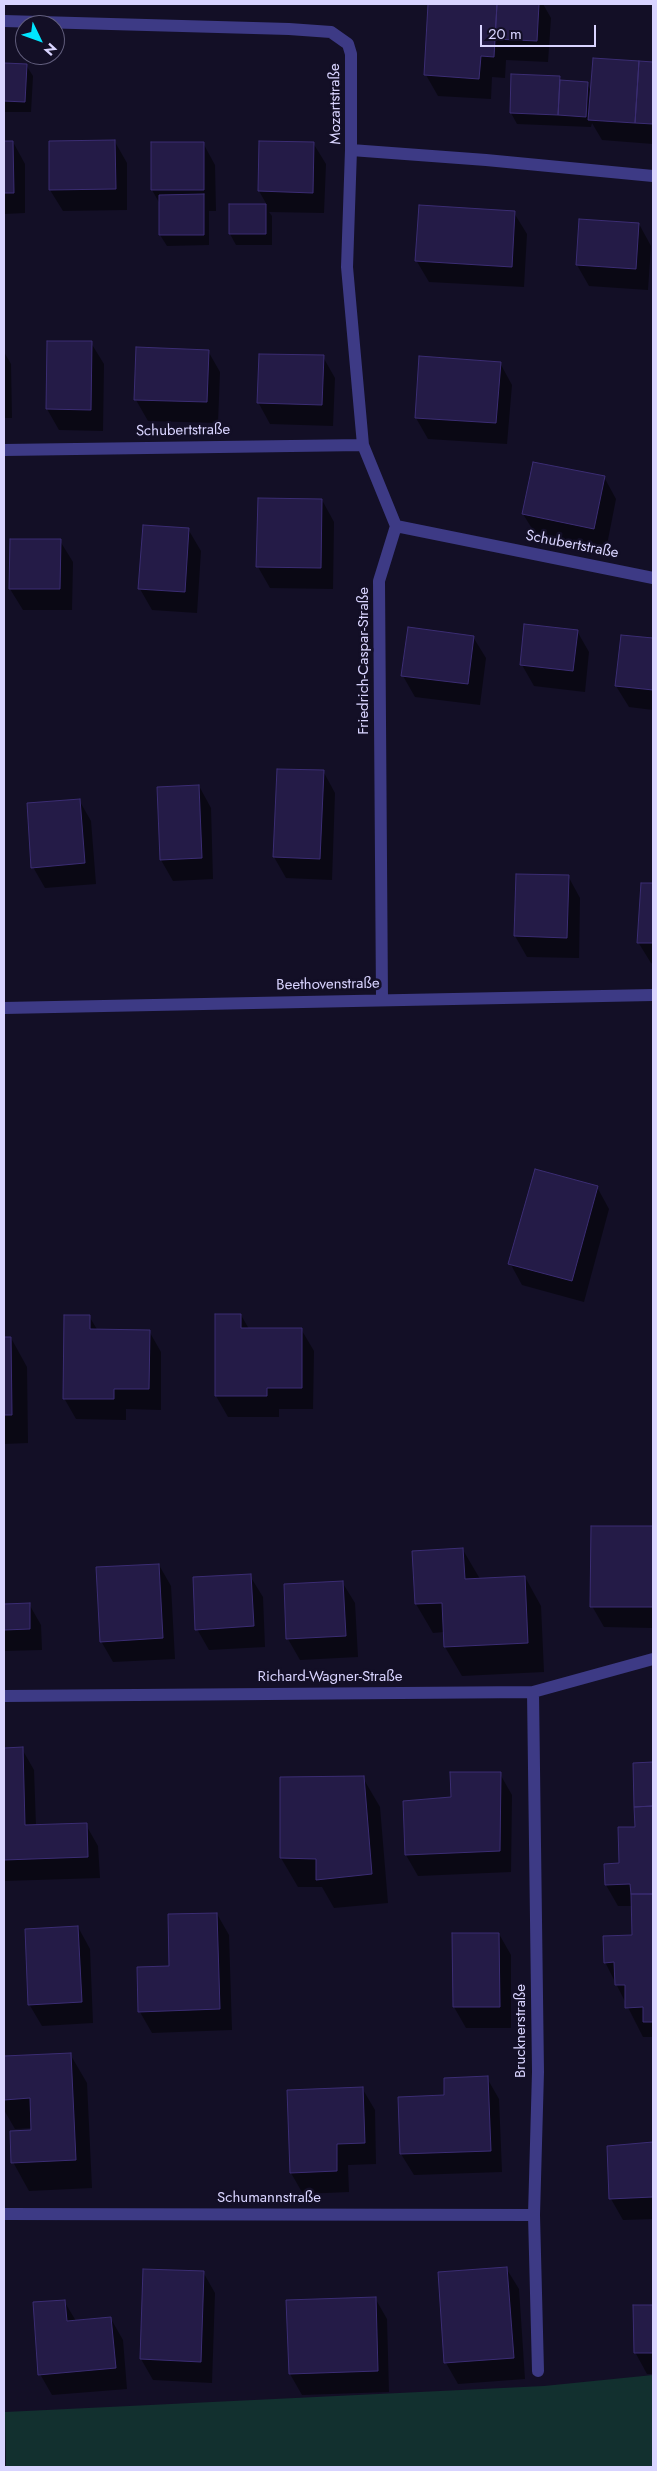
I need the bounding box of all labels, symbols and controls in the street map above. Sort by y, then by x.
north arrow [15,15,65,65]
scale bar [482,15,598,47]
text: 20 m [488,23,522,45]
text: N [39,39,62,60]
street label: Mozartstraße [326,63,346,145]
street label: Schubertstraße [136,421,230,441]
street label: Schubertstraße [524,527,620,563]
street label: Friedrich-Caspar-Straße [355,587,373,735]
street label: Beethovenstraße [276,975,380,995]
street label: Richard-Wagner-Straße [258,1668,402,1686]
street label: Brucknerstraße [512,1984,530,2078]
street label: Schumannstraße [217,2189,321,2207]

